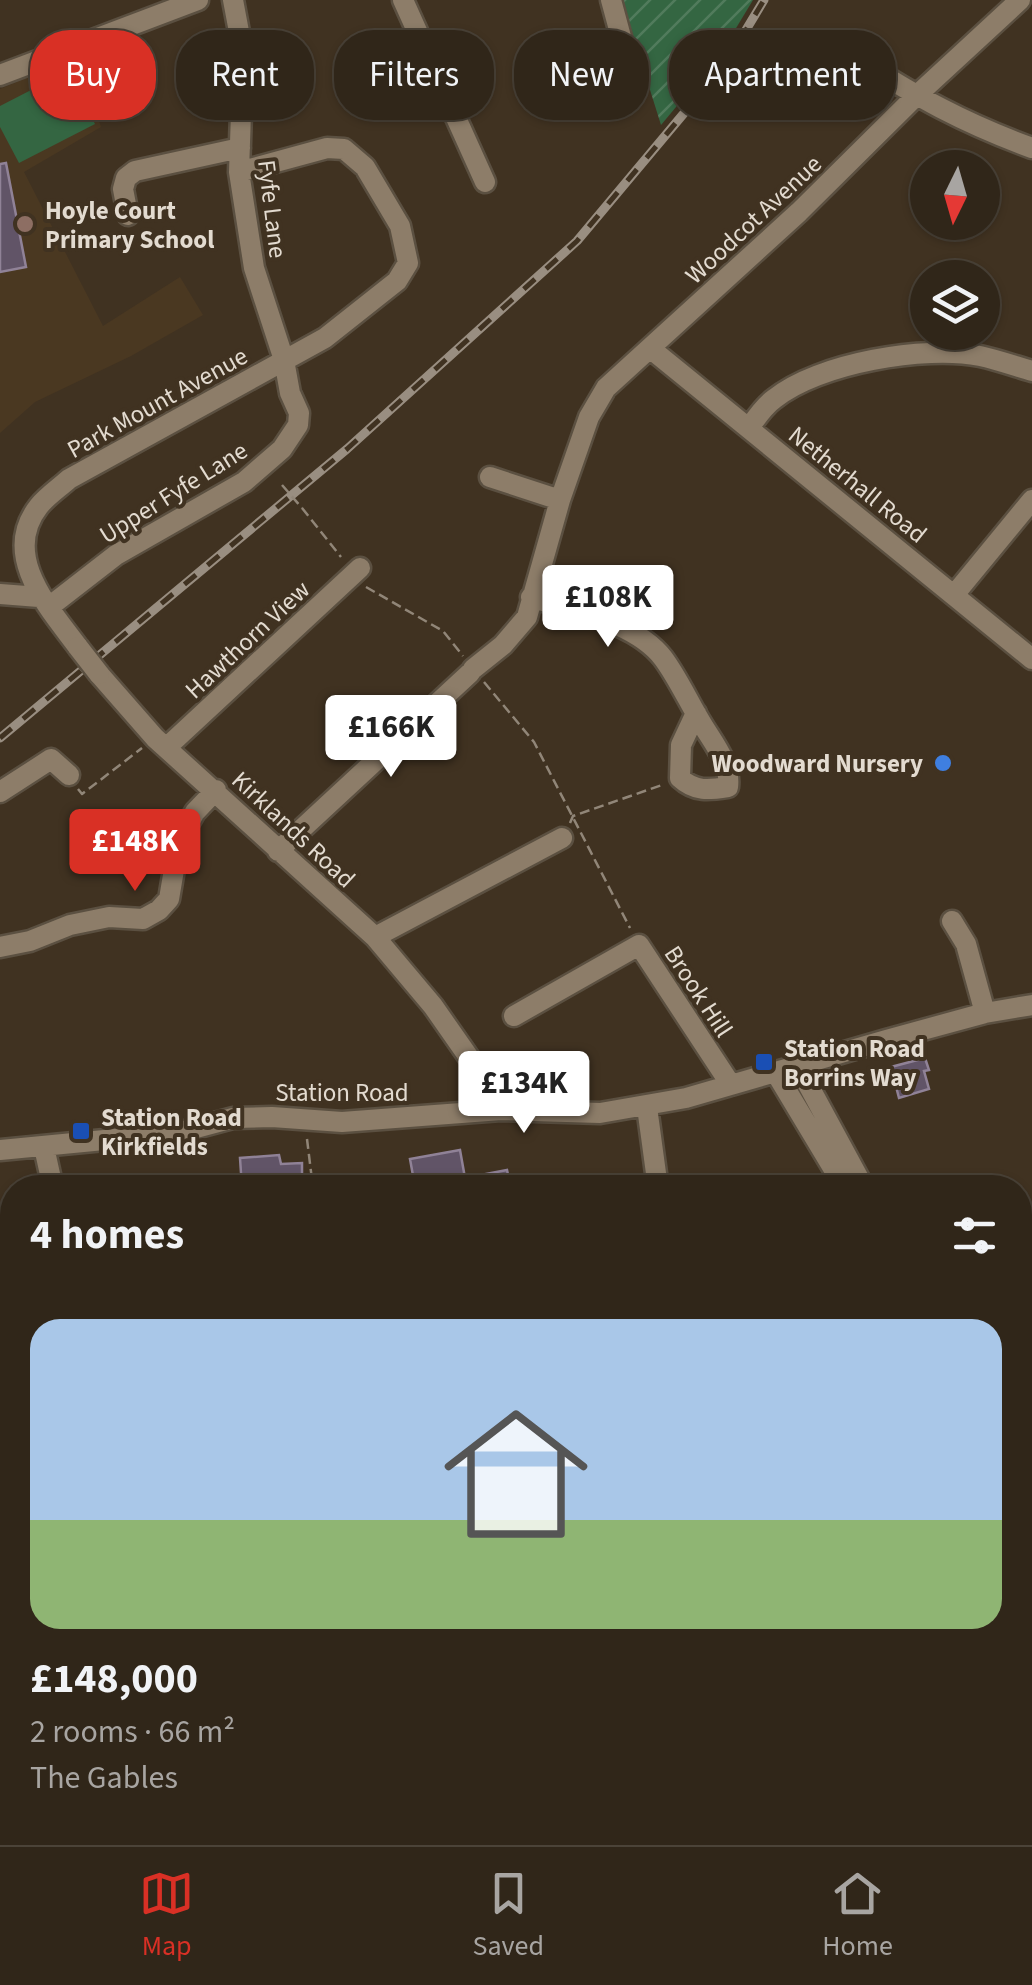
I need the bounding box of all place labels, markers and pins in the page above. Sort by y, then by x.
place label: Hoyle Court Primary School [45,193,214,258]
marker: Hoyle Court Primary School [14,213,36,235]
pin: £108K [538,565,678,650]
pin: £166K [321,695,461,780]
place label: Woodward Nursery [712,746,923,782]
marker: Woodward Nursery [932,752,954,774]
pin: £148K [65,809,205,894]
place label: Station Road Borrins Way [784,1031,925,1096]
pin: £134K [454,1051,594,1136]
marker: Station Road Borrins Way [753,1051,775,1073]
place label: Station Road Kirkfields [101,1100,242,1165]
marker: Station Road Kirkfields [70,1120,92,1142]

